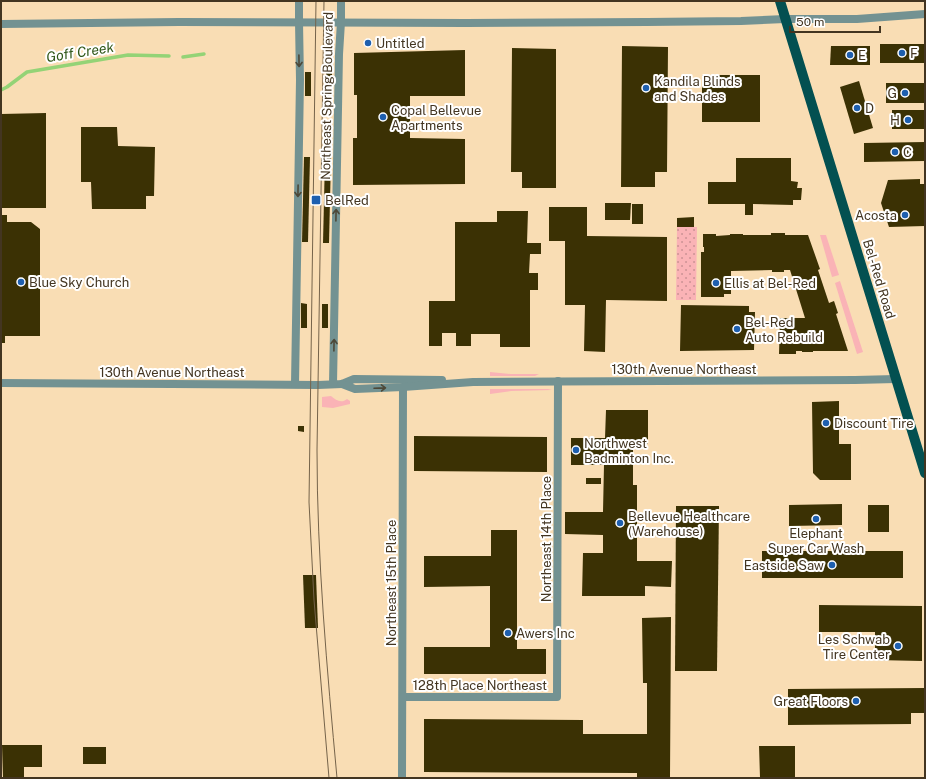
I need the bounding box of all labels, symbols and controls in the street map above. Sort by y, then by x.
scale bar [790,8,880,34]
street label: Northeast Spring Boulevard [318,12,336,180]
text: 50 m [796,15,824,29]
place label: Untitled [376,36,424,51]
marker: Untitled [363,38,373,48]
water label: Goff Creek [45,39,115,65]
place label: F [910,46,918,61]
place label: E [858,48,866,63]
marker: F [897,48,907,58]
marker: E [845,50,855,60]
one-way arrow [295,54,303,67]
place label: Kandila Blinds and Shades [654,74,741,104]
marker: Kandila Blinds and Shades [641,83,651,93]
place label: G [887,86,897,101]
marker: G [900,88,910,98]
place label: D [865,101,874,116]
place label: Copal Bellevue Apartments [391,103,481,133]
marker: D [852,103,862,113]
marker: Copal Bellevue Apartments [378,112,388,122]
place label: H [890,113,900,128]
marker: H [903,115,913,125]
place label: C [903,145,912,160]
marker: C [890,147,900,157]
one-way arrow [294,184,302,197]
place label: BelRed [325,193,369,208]
marker: BelRed [310,194,322,206]
place label: Acosta [855,208,897,223]
one-way arrow [332,209,340,222]
marker: Acosta [900,210,910,220]
street label: Bel-Red Road [860,237,898,321]
place label: Blue Sky Church [29,275,129,290]
place label: Ellis at Bel-Red [724,276,816,291]
marker: Blue Sky Church [16,277,26,287]
marker: Ellis at Bel-Red [711,278,721,288]
place label: Bel-Red Auto Rebuild [745,315,823,345]
marker: Bel-Red Auto Rebuild [732,324,742,334]
one-way arrow [330,339,338,352]
street label: 130th Avenue Northeast [611,362,757,377]
street label: 130th Avenue Northeast [99,365,245,380]
one-way arrow [373,384,386,392]
place label: Discount Tire [834,416,914,431]
marker: Discount Tire [821,418,831,428]
place label: Northwest Badminton Inc. [584,436,674,466]
marker: Northwest Badminton Inc. [571,445,581,455]
street label: Northeast 14th Place [539,476,554,602]
place label: Bellevue Healthcare (Warehouse) [628,509,750,539]
marker: Elephant Super Car Wash [811,514,821,524]
marker: Bellevue Healthcare (Warehouse) [615,518,625,528]
street label: Northeast 15th Place [384,520,399,646]
place label: Elephant Super Car Wash [768,526,864,556]
place label: Eastside Saw [744,558,824,573]
marker: Eastside Saw [827,560,837,570]
place label: Awers Inc [516,626,575,641]
marker: Awers Inc [503,628,513,638]
place label: Les Schwab Tire Center [818,632,890,662]
marker: Les Schwab Tire Center [893,641,903,651]
street label: 128th Place Northeast [413,678,547,693]
place label: Great Floors [773,694,848,709]
marker: Great Floors [851,696,861,706]

